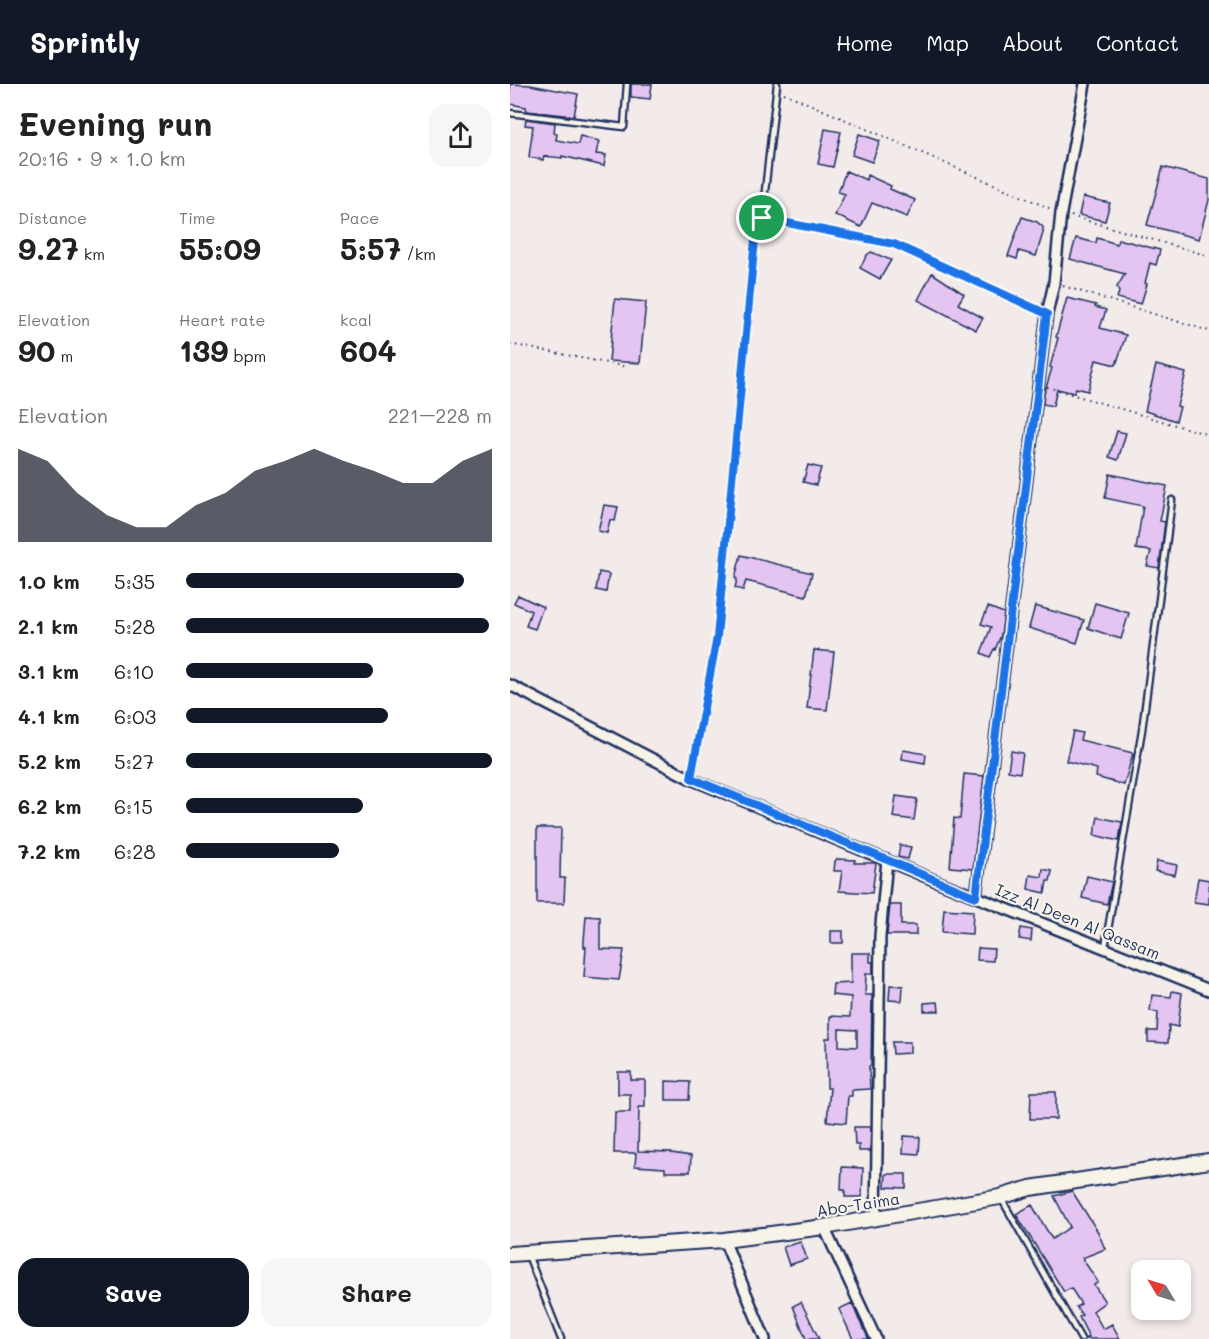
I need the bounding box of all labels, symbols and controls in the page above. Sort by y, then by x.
text: Sprintly [30,24,140,60]
text: Home [836,29,893,56]
text: Map [926,29,969,56]
text: About [1002,29,1063,56]
text: Contact [1096,29,1179,56]
text: Evening run [18,101,212,144]
button: share [429,104,492,167]
text: 20:16 · 9 × 1.0 km [18,145,186,171]
pin [736,192,787,243]
icon: arrive [745,201,778,234]
text: Distance [18,207,87,228]
text: Time [179,207,215,228]
text: Pace [340,207,379,228]
text: 9.27 [18,228,79,268]
text: 55:09 [179,228,261,268]
text: 5:57 [340,228,401,268]
text: km [79,243,105,264]
text: /km [401,243,436,264]
text: Elevation [18,309,90,330]
text: Heart rate [179,309,265,330]
text: kcal [340,309,372,330]
text: 90 [18,330,55,370]
text: 139 [179,330,228,370]
text: 604 [340,330,396,370]
text: m [55,345,73,366]
text: bpm [228,345,266,366]
text: Elevation [18,402,108,428]
text: 221–228 m [388,402,492,428]
text: 1.0 km [18,568,80,594]
text: 5:35 [114,568,155,594]
text: 2.1 km [18,613,78,639]
text: 5:28 [114,613,155,639]
text: 3.1 km [18,658,79,684]
text: 6:10 [114,658,154,684]
text: 4.1 km [18,703,80,729]
text: 6:03 [114,703,156,729]
text: 5.2 km [18,748,81,774]
text: 5:27 [114,748,154,774]
text: 6.2 km [18,793,81,819]
text: 6:15 [114,793,153,819]
text: 7.2 km [18,838,80,864]
text: 6:28 [114,838,156,864]
street label: Izz Al Deen Al Qassam [993,878,1163,964]
street label: Abo-Taima [815,1187,901,1221]
button: Save [18,1258,249,1327]
button: Share [261,1258,492,1327]
north arrow [1131,1260,1191,1320]
map controls [1131,1260,1191,1320]

